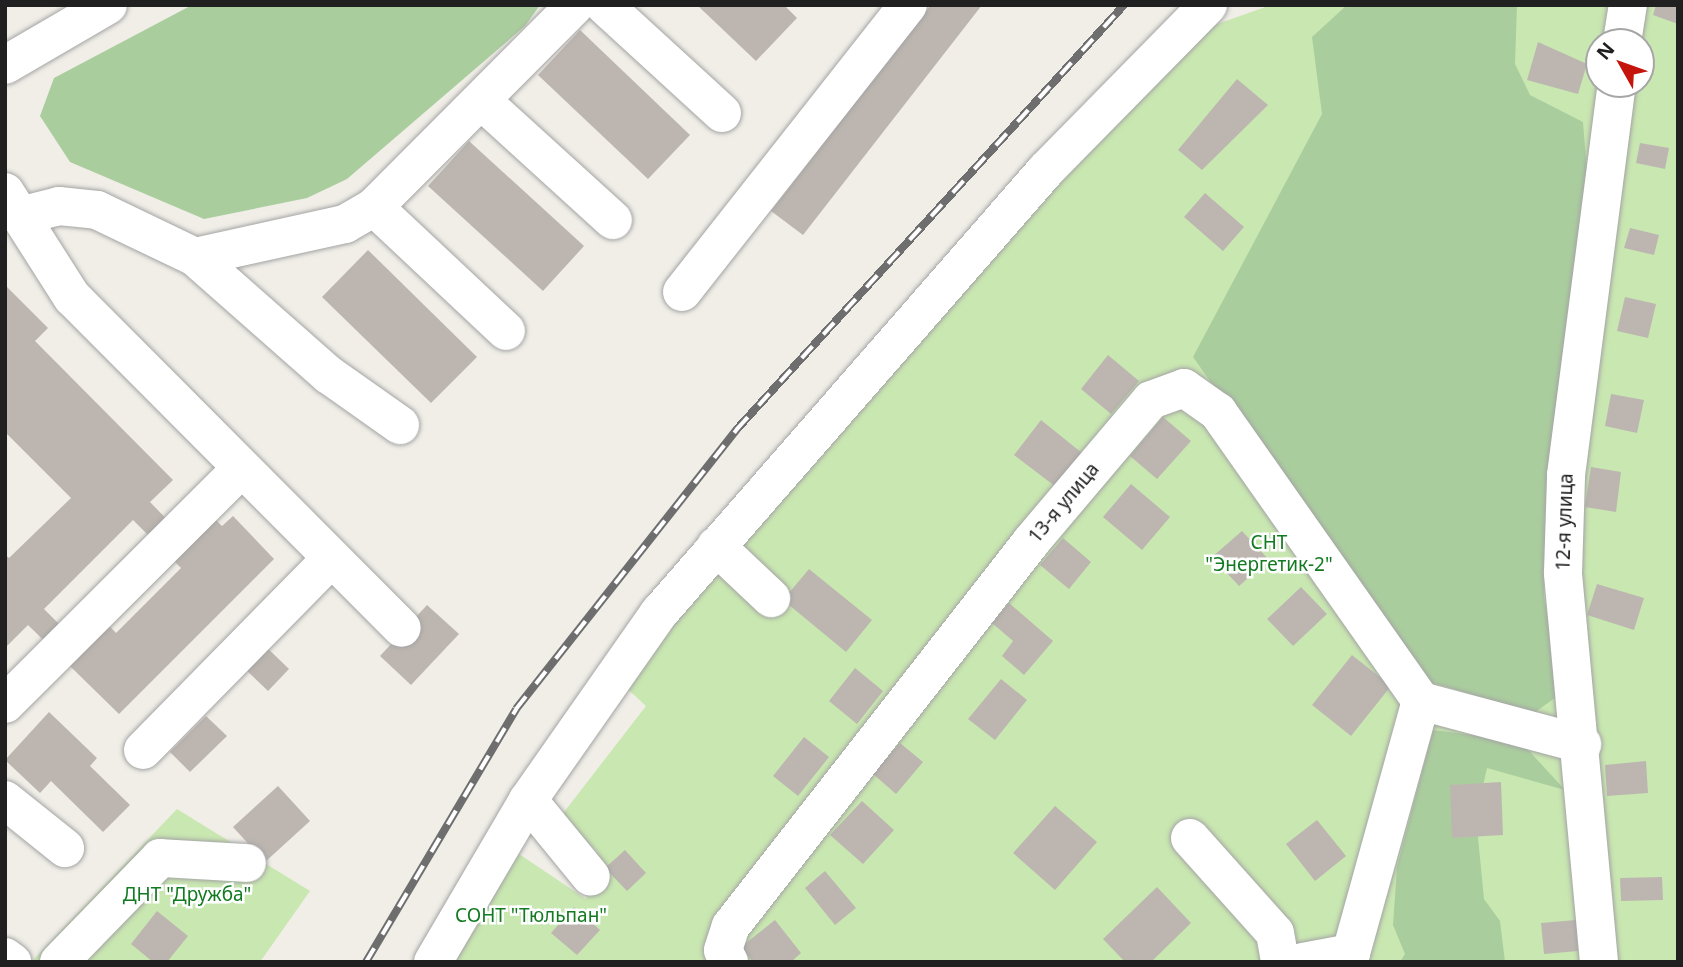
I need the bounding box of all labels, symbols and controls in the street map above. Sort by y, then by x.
north arrow [1585,28,1655,98]
text: N [1591,37,1620,65]
street label: 13-я улица [1024,458,1104,548]
street label: 12-я улица [1552,473,1578,571]
park label: СHТ "Энергетик-2" [1205,532,1333,576]
park label: ДНТ "Дружба" [123,884,251,906]
park label: СОНТ "Тюльпан" [455,905,607,927]

